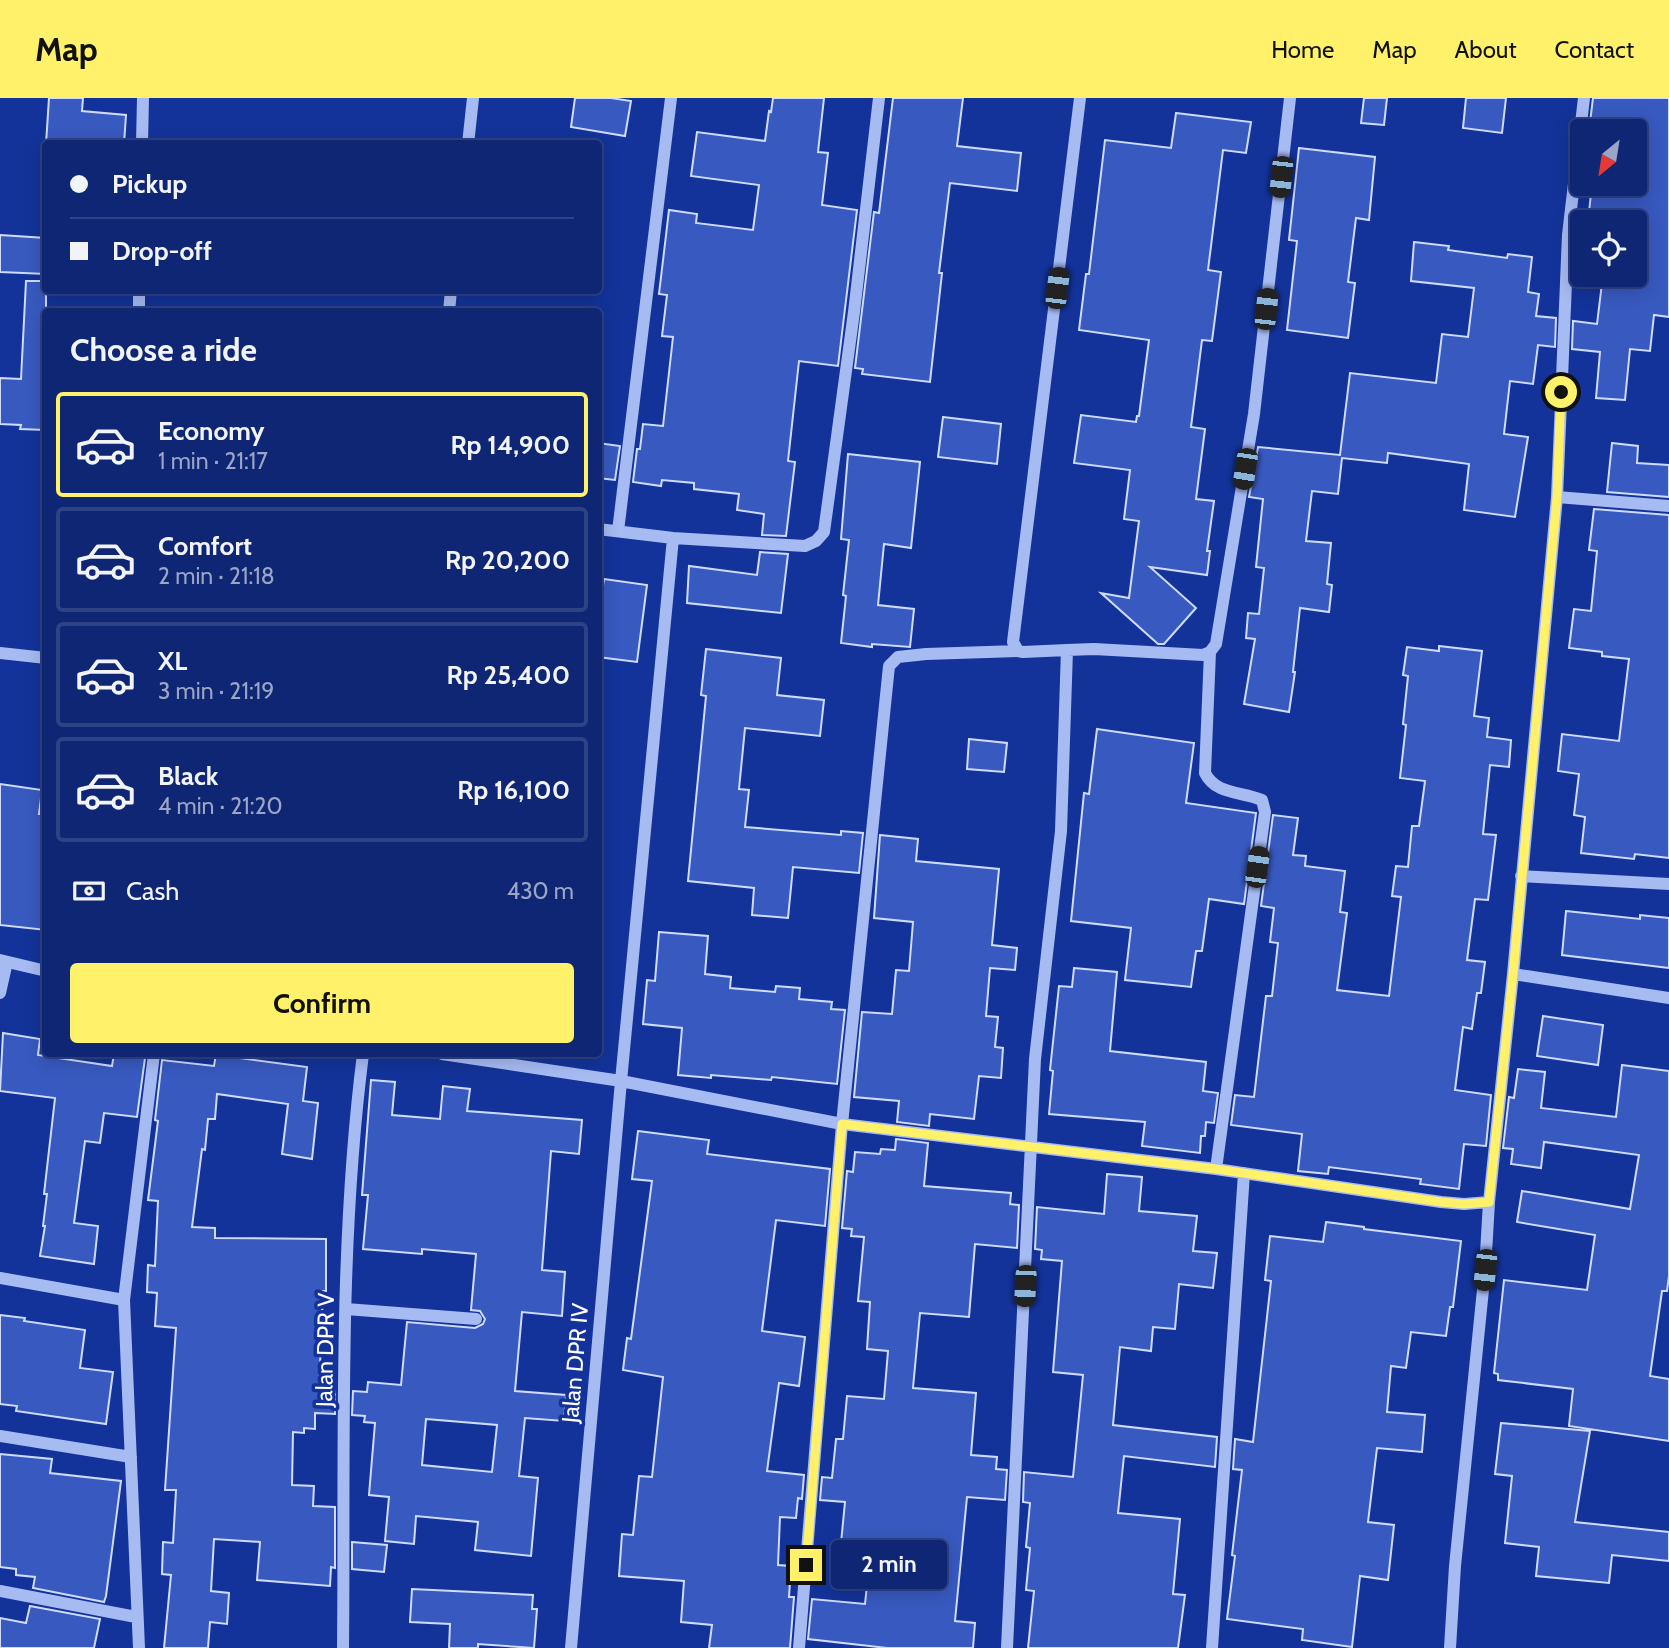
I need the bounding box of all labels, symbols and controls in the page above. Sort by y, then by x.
text: Map [35,29,98,69]
text: Home [1271,35,1334,64]
text: Map [1372,35,1417,64]
text: About [1455,35,1517,64]
text: Contact [1555,35,1634,64]
north arrow [1570,119,1647,196]
map controls [1570,119,1647,287]
car [1269,155,1294,199]
text: Pickup [112,168,187,200]
button: locate [1570,210,1647,287]
text: Drop-off [112,235,212,267]
car [1045,266,1070,310]
car [1254,287,1279,331]
text: Choose a ride [70,330,257,369]
route start [1545,376,1577,408]
icon: car [74,413,137,476]
text: Economy [158,415,264,447]
text: Rp 14,900 [451,429,570,461]
text: 1 min · 21:17 [158,447,268,475]
car [1232,447,1259,491]
icon: car [74,528,137,591]
text: Comfort [158,530,252,562]
text: Rp 20,200 [445,544,570,576]
text: 2 min · 21:18 [158,562,275,590]
icon: car [74,643,137,706]
text: XL [158,645,187,677]
text: Rp 25,400 [447,659,570,691]
text: 3 min · 21:19 [158,677,274,705]
icon: car [74,758,137,821]
text: Black [158,760,218,792]
text: Rp 16,100 [457,774,570,806]
text: 4 min · 21:20 [158,792,283,820]
car [1244,845,1271,889]
icon: cash [70,872,108,910]
text: Cash [126,875,179,907]
text: 430 m [507,877,574,905]
button: Confirm [70,963,574,1043]
car [1473,1248,1498,1292]
car [1014,1264,1037,1308]
street label: Jalan DPR V [310,1293,340,1408]
street label: Jalan DPR IV [556,1302,594,1425]
callout: 2 min [830,1540,946,1590]
route end [790,1549,822,1581]
text: 2 min [861,1550,917,1578]

